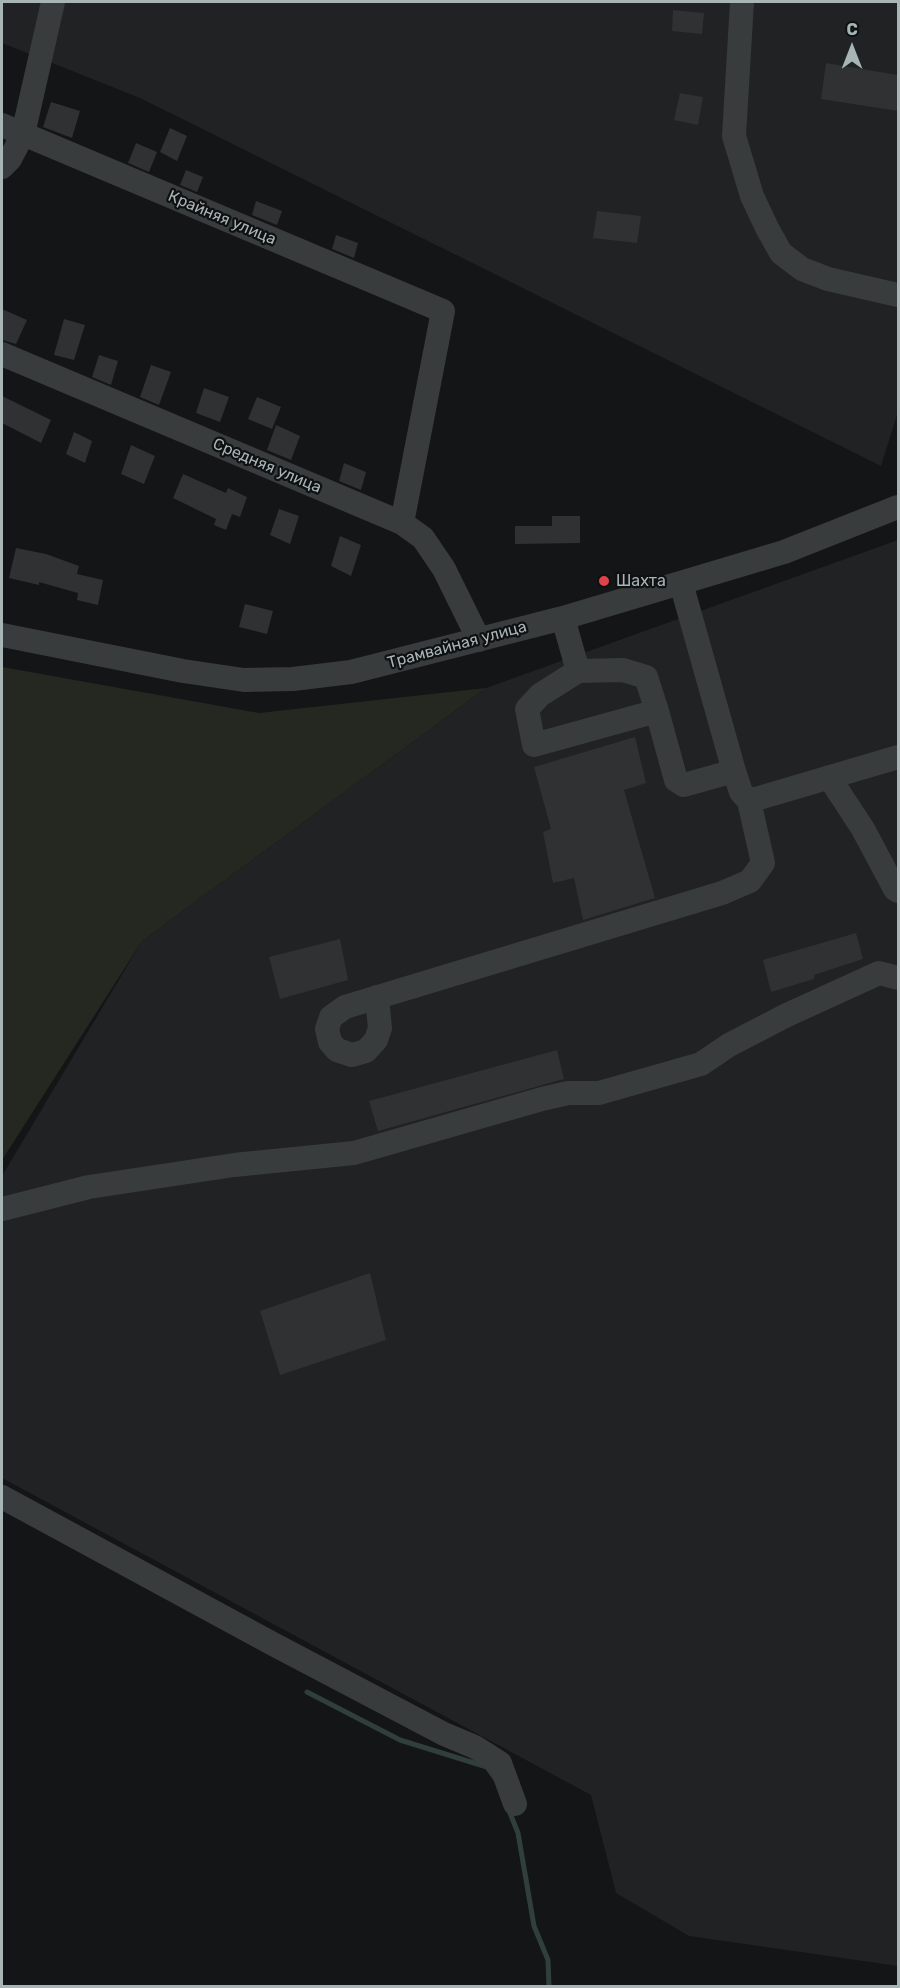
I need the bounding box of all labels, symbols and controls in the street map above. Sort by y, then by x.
north arrow [822,18,882,78]
text: С [846,20,858,39]
street label: Крайняя улица [165,187,279,249]
street label: Средняя улица [210,435,324,497]
place label: Шахта [616,571,666,591]
marker: Шахта [597,574,611,588]
street label: Трамвайная улица [385,617,529,673]

